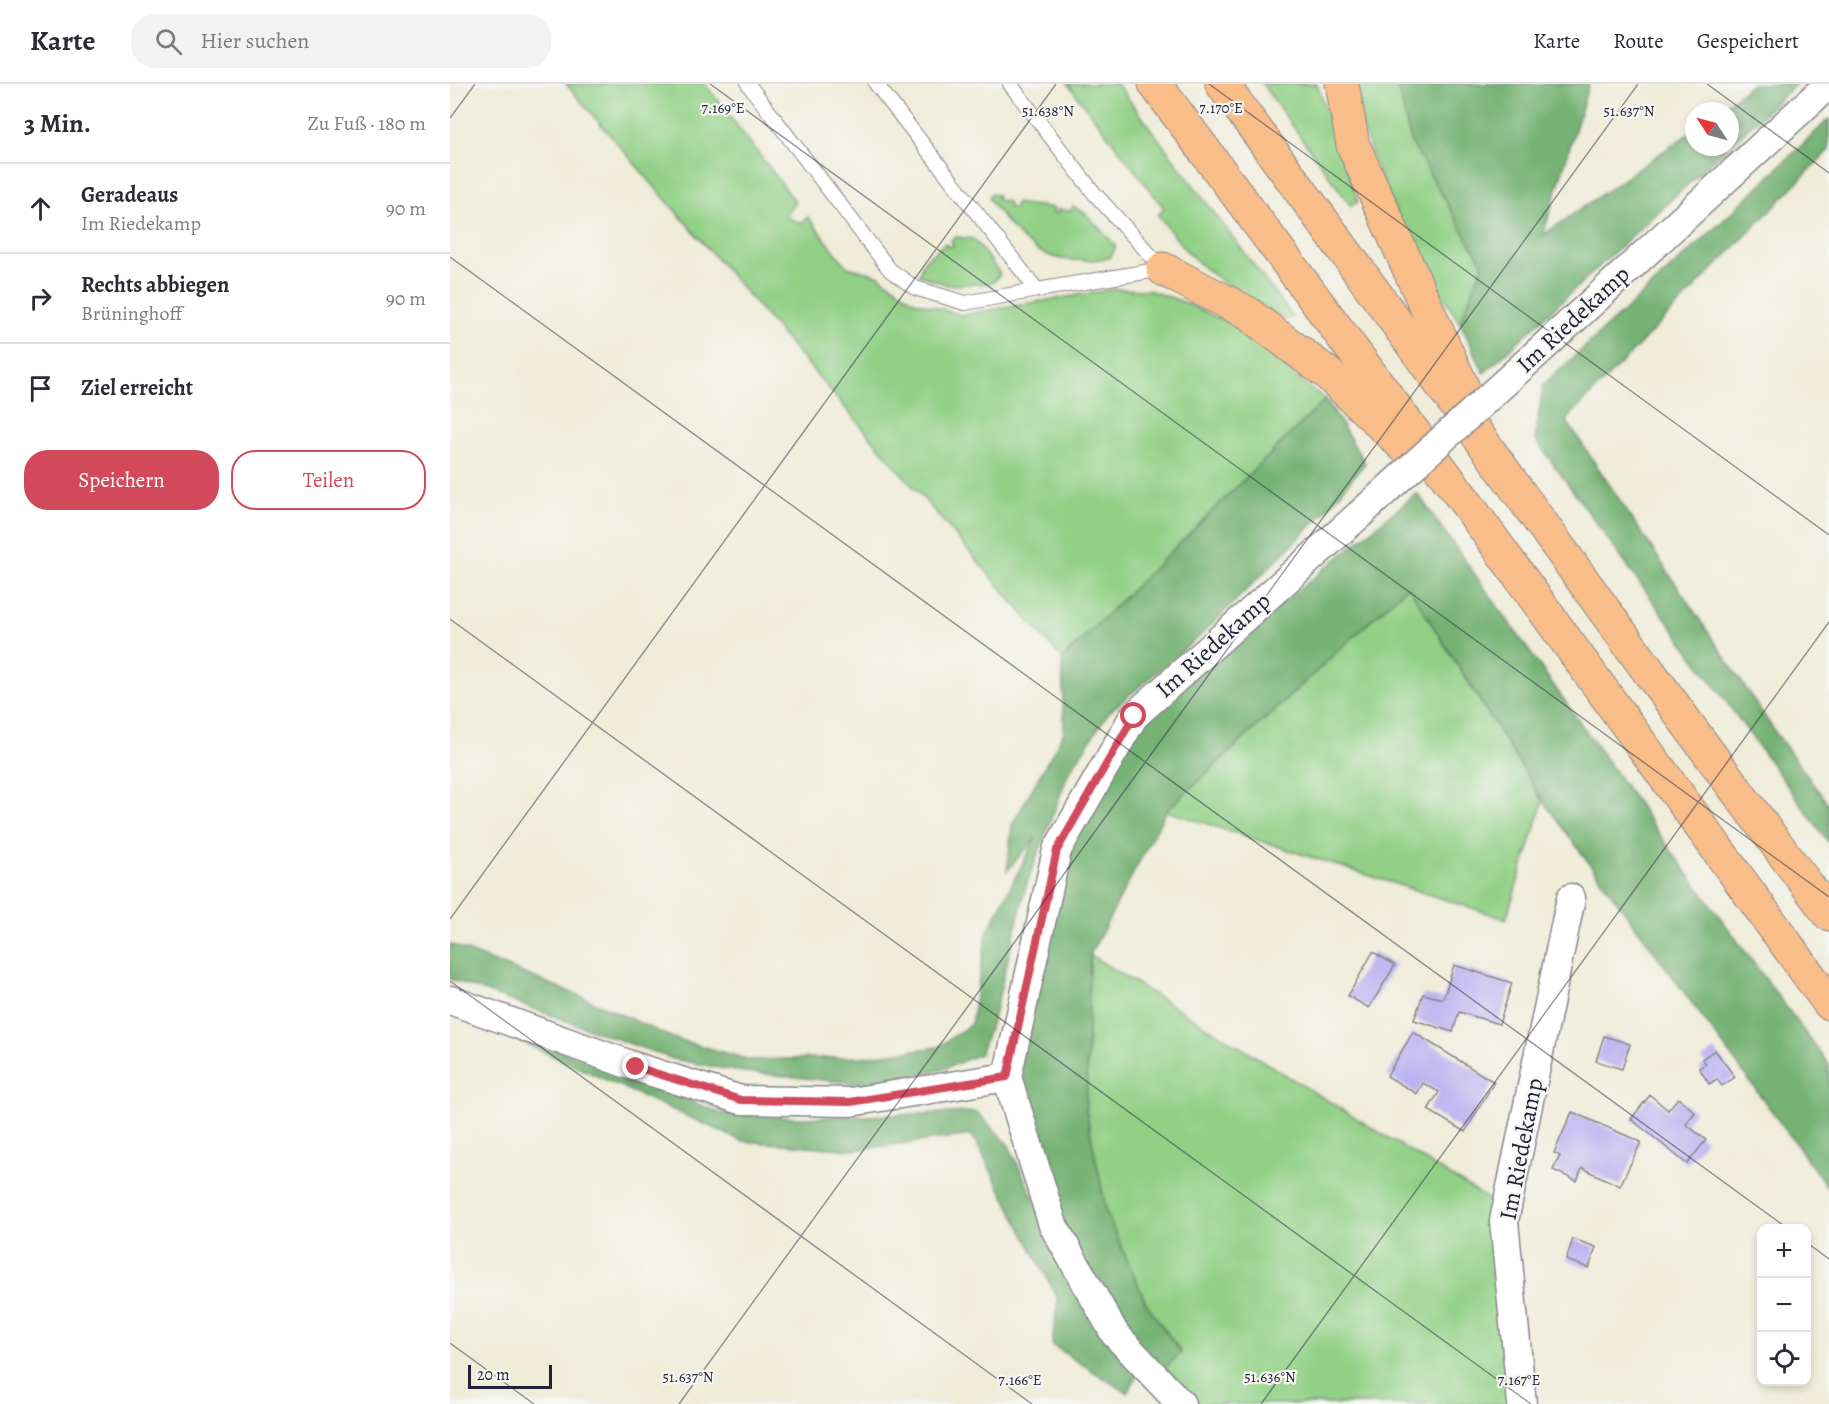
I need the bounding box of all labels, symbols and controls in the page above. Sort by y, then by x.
search box [131,14,551,68]
text: Karte [30,22,95,60]
icon: search [152,25,185,58]
text: Hier suchen [200,26,309,56]
text: Karte [1533,27,1580,55]
text: Route [1613,27,1664,55]
text: Gespeichert [1697,27,1799,55]
text: 7.169°E [701,98,745,118]
text: 7.170°E [1199,98,1243,118]
text: 51.638°N [1022,101,1074,121]
text: 51.637°N [1604,101,1655,121]
north arrow [1685,102,1739,156]
text: 3 Min. [24,106,91,141]
text: Zu Fuß · 180 m [308,110,426,137]
text: Geradeaus [81,180,178,210]
icon: ahead [24,192,57,225]
text: 90 m [386,195,426,222]
text: Im Riedekamp [81,210,201,237]
street label: Im Riedekamp [1509,258,1637,380]
text: Rechts abbiegen [81,270,229,300]
icon: right [24,282,57,315]
text: 90 m [386,285,426,312]
text: Brüninghoff [81,300,182,327]
icon: arrive [24,372,57,405]
text: Ziel erreicht [81,373,193,403]
button: Speichern [24,450,219,510]
button: Teilen [231,450,426,510]
street label: Im Riedekamp [1149,585,1277,705]
route start [1120,702,1146,728]
route end [622,1053,648,1079]
street label: Im Riedekamp [1492,1075,1550,1223]
map controls [1757,1224,1811,1386]
button: + [1757,1224,1811,1278]
button: − [1757,1278,1811,1332]
button: locate [1757,1332,1811,1386]
scale bar [468,1362,552,1390]
text: 20 m [477,1364,510,1386]
text: 51.637°N [663,1367,714,1387]
text: 51.636°N [1244,1367,1296,1387]
text: 7.166°E [998,1370,1042,1390]
text: 7.167°E [1498,1370,1540,1390]

